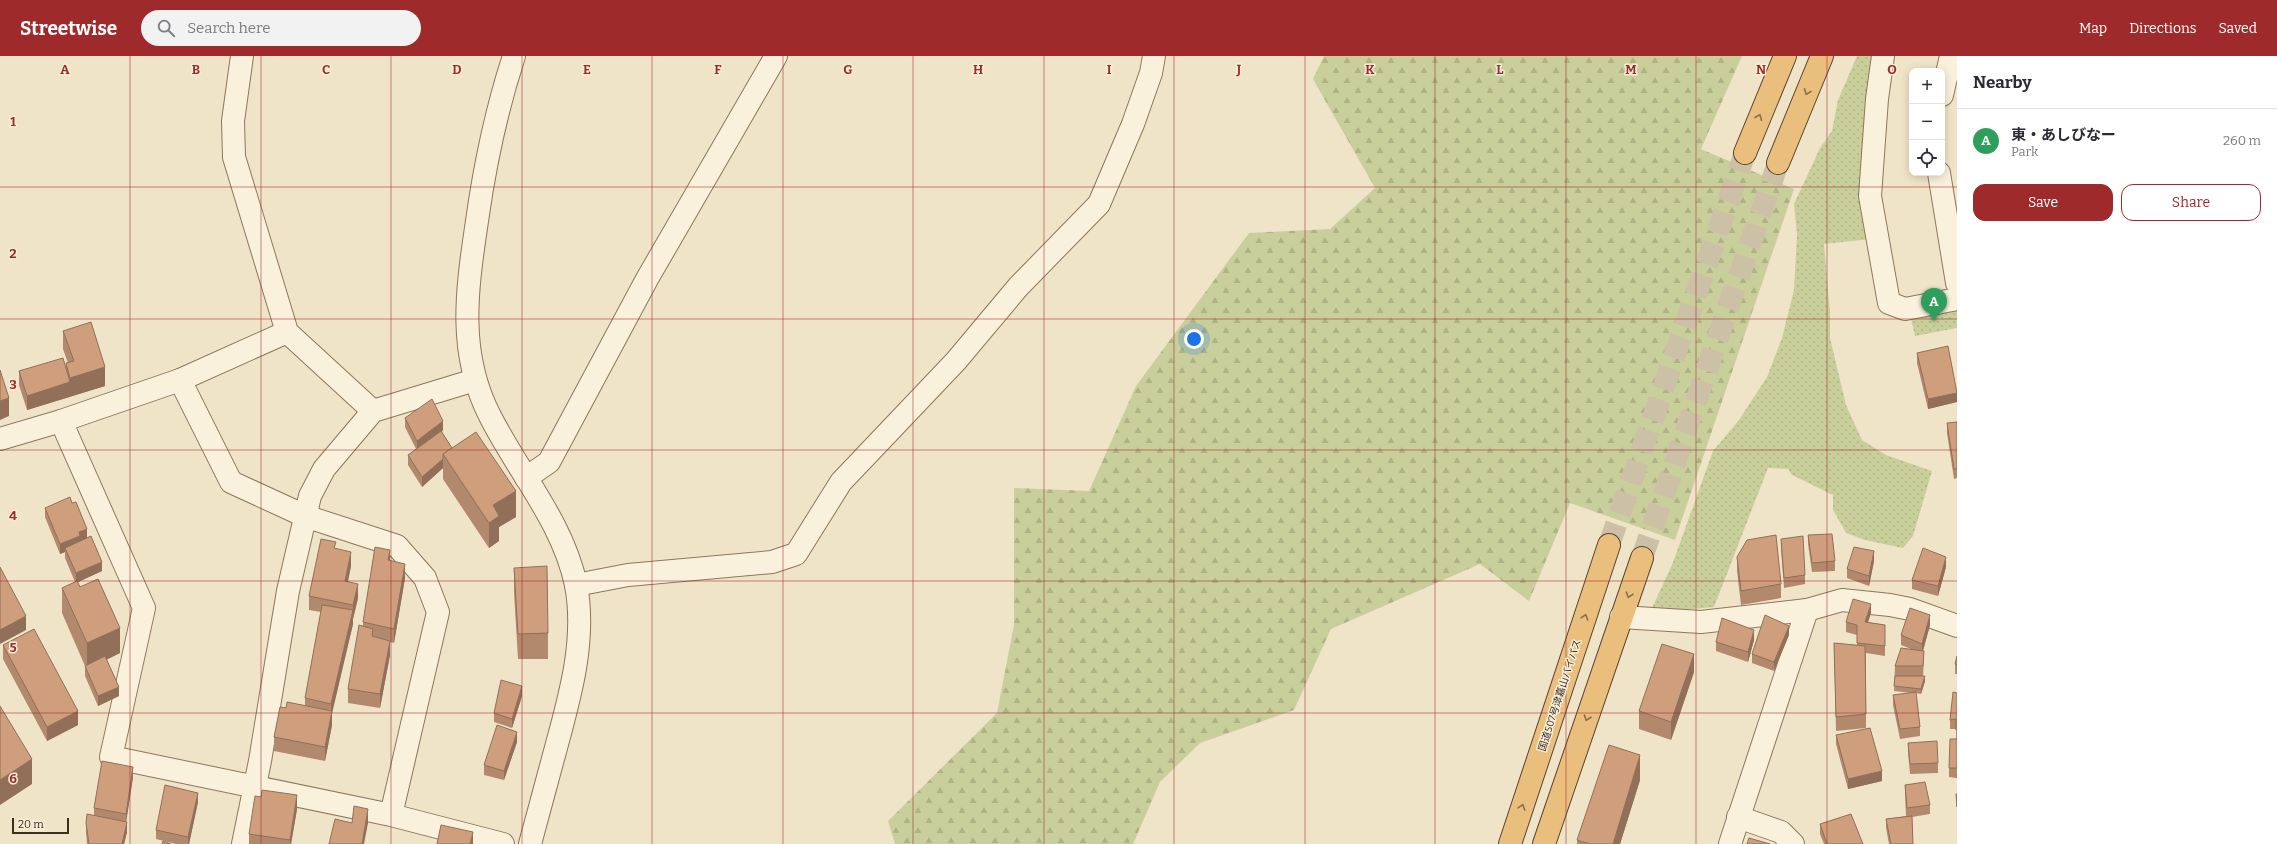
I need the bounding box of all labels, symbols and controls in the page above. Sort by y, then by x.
search box [141,10,421,46]
text: Streetwise [20,17,117,40]
icon: search [155,17,177,39]
text: Search here [187,19,270,37]
text: Map [2079,20,2107,37]
text: Directions [2129,20,2197,37]
text: Saved [2219,20,2257,37]
text: A [60,62,70,77]
text: B [192,62,200,77]
text: C [322,62,330,77]
text: D [452,62,462,77]
text: E [583,62,591,77]
text: F [714,62,722,77]
text: G [843,62,853,77]
text: H [973,62,983,77]
text: I [1107,62,1112,77]
text: J [1236,62,1242,77]
text: K [1365,62,1375,77]
text: L [1496,62,1504,77]
text: M [1625,62,1637,77]
text: N [1756,62,1766,77]
text: O [1887,62,1897,77]
map controls [1909,68,1945,176]
button: + [1909,68,1945,104]
text: Nearby [1973,72,2032,93]
one-way arrow [1804,88,1812,96]
button: − [1909,104,1945,140]
text: 1 [10,114,16,129]
one-way arrow [1755,114,1763,121]
text: 東・あしびなー [2011,126,2116,144]
text: A [1981,133,1991,148]
text: 260 m [2223,133,2261,148]
button: locate [1909,140,1945,176]
text: Park [2011,144,2038,159]
button: Save [1973,184,2113,221]
button: Share [2121,184,2261,221]
text: 2 [9,246,17,261]
pin: A [1921,288,1947,321]
your location [1184,329,1204,349]
text: 3 [9,377,17,392]
text: 4 [9,508,17,523]
one-way arrow [1625,591,1633,598]
one-way arrow [1580,614,1589,621]
street label: 国道507号津嘉山バイパス [1536,638,1584,753]
text: 5 [9,640,17,655]
one-way arrow [1583,714,1591,721]
text: 6 [9,771,17,786]
one-way arrow [1517,804,1526,811]
scale bar [12,816,69,835]
text: 20 m [18,818,44,831]

